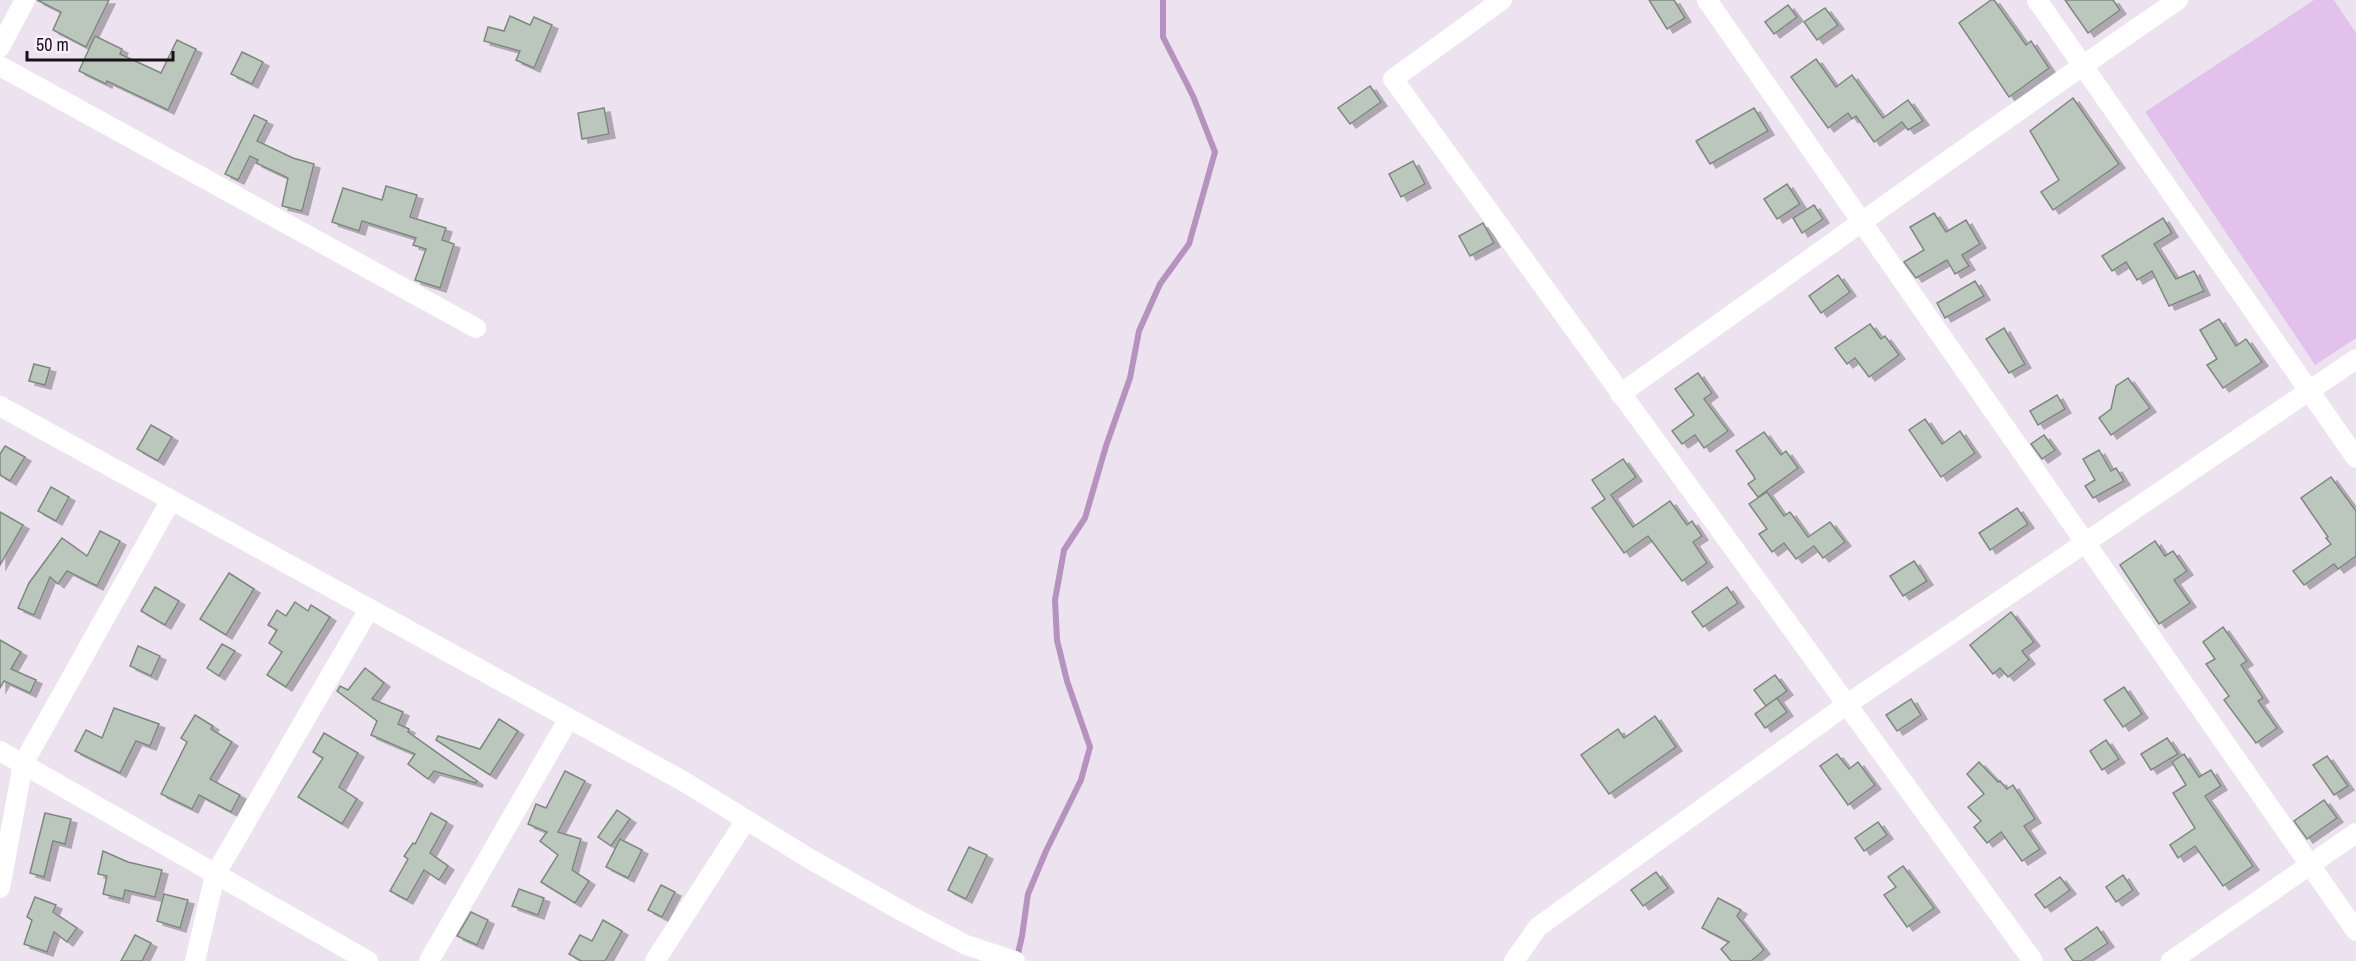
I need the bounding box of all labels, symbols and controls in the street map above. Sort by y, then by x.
scale bar [27,24,172,62]
text: 50 m [36,32,69,57]

